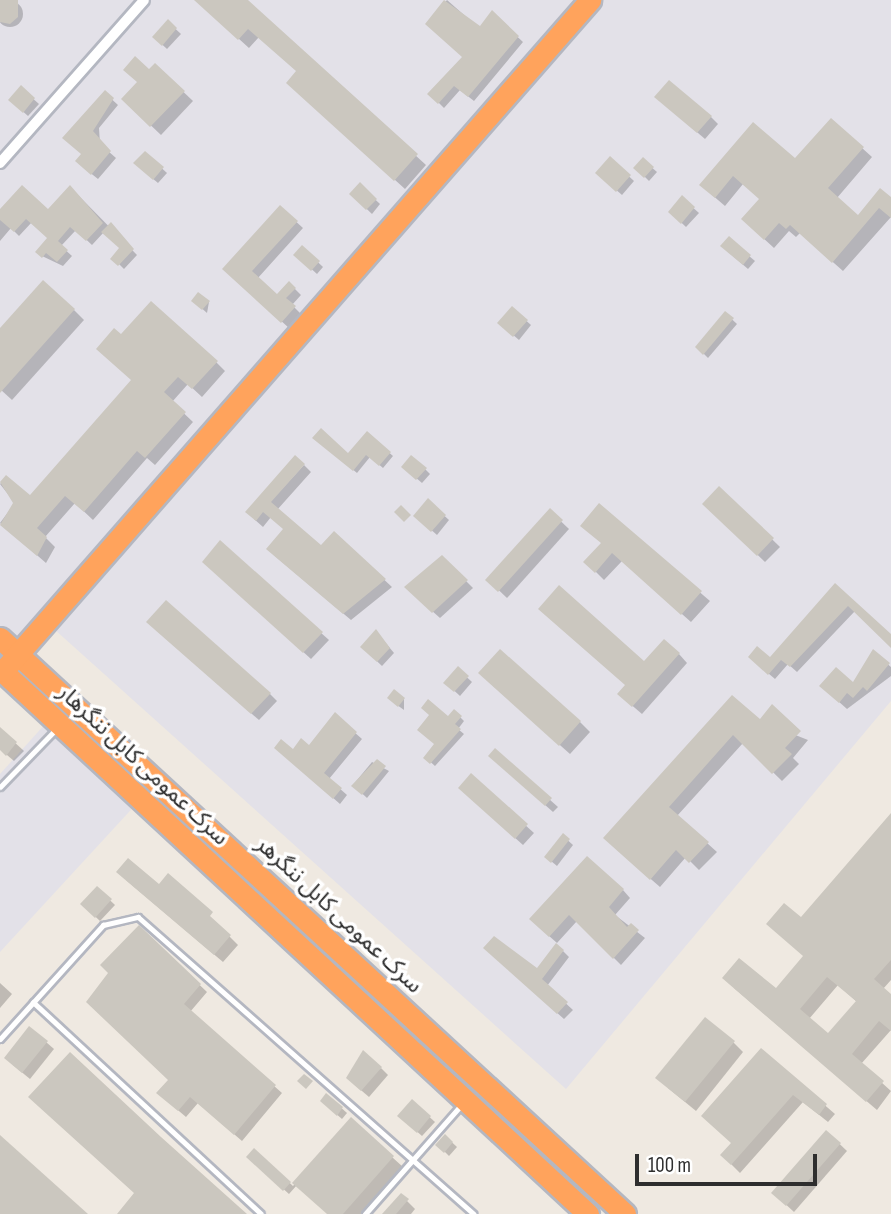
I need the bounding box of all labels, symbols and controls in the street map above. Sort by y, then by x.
street label: سرک عمومی کابل ننگرهار [52,679,234,851]
street label: سرک عمومی کابل ننگرهر [250,831,428,999]
scale bar [639,1140,821,1184]
text: 100 m [648,1153,691,1178]

